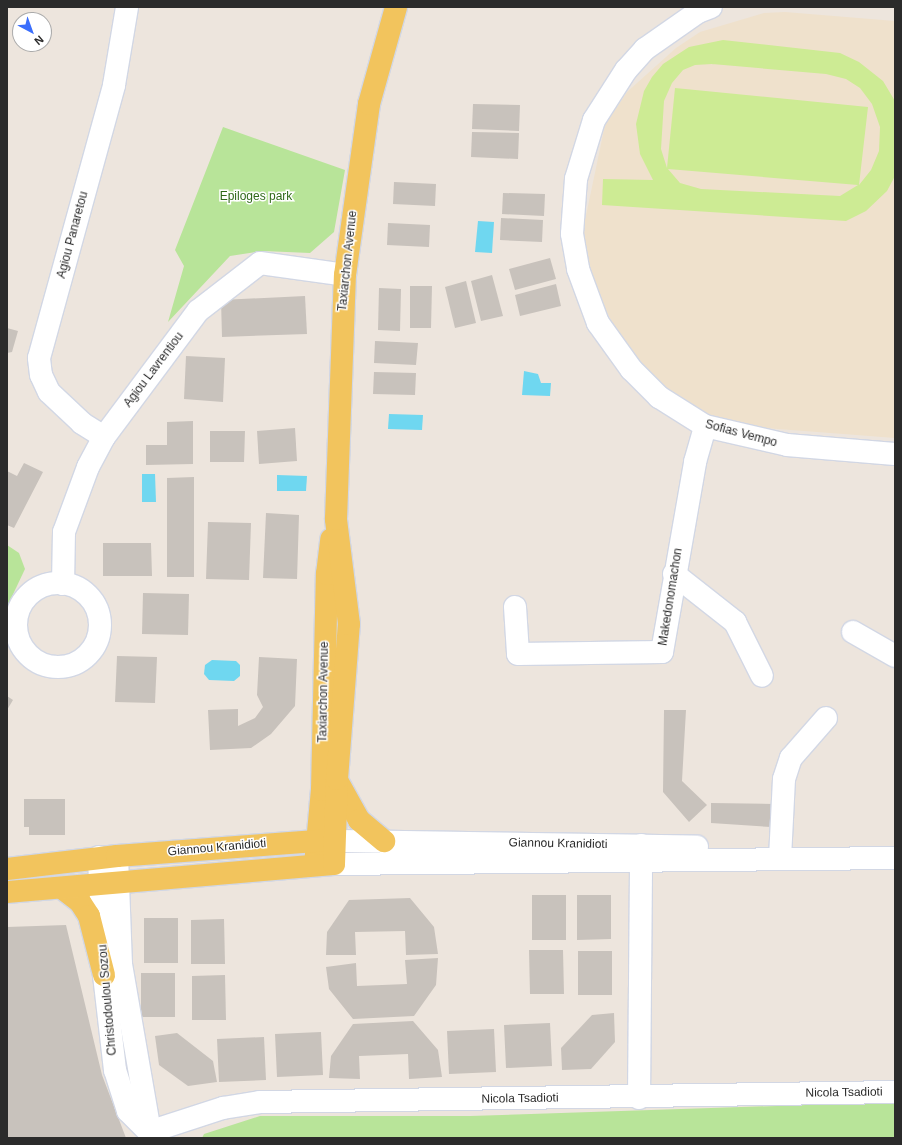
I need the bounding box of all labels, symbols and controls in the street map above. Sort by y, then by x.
north arrow [12,12,52,52]
text: N [32,33,46,47]
street label: Agiou Panaretou [54,190,92,280]
park label: Epiloges park [220,190,292,204]
street label: Taxiarchon Avenue [336,210,360,312]
street label: Agiou Lavrentiou [121,330,187,410]
street label: Sofias Vempo [703,417,779,451]
street label: Makedonomachon [656,547,686,647]
street label: Taxiarchon Avenue [316,641,332,743]
street label: Giannou Kranidioti [509,836,607,852]
street label: Giannou Kranidioti [167,837,267,859]
street label: Christodoulou Sozou [96,944,120,1056]
street label: Nicola Tsadioti [805,1085,883,1101]
street label: Nicola Tsadioti [481,1091,559,1107]

